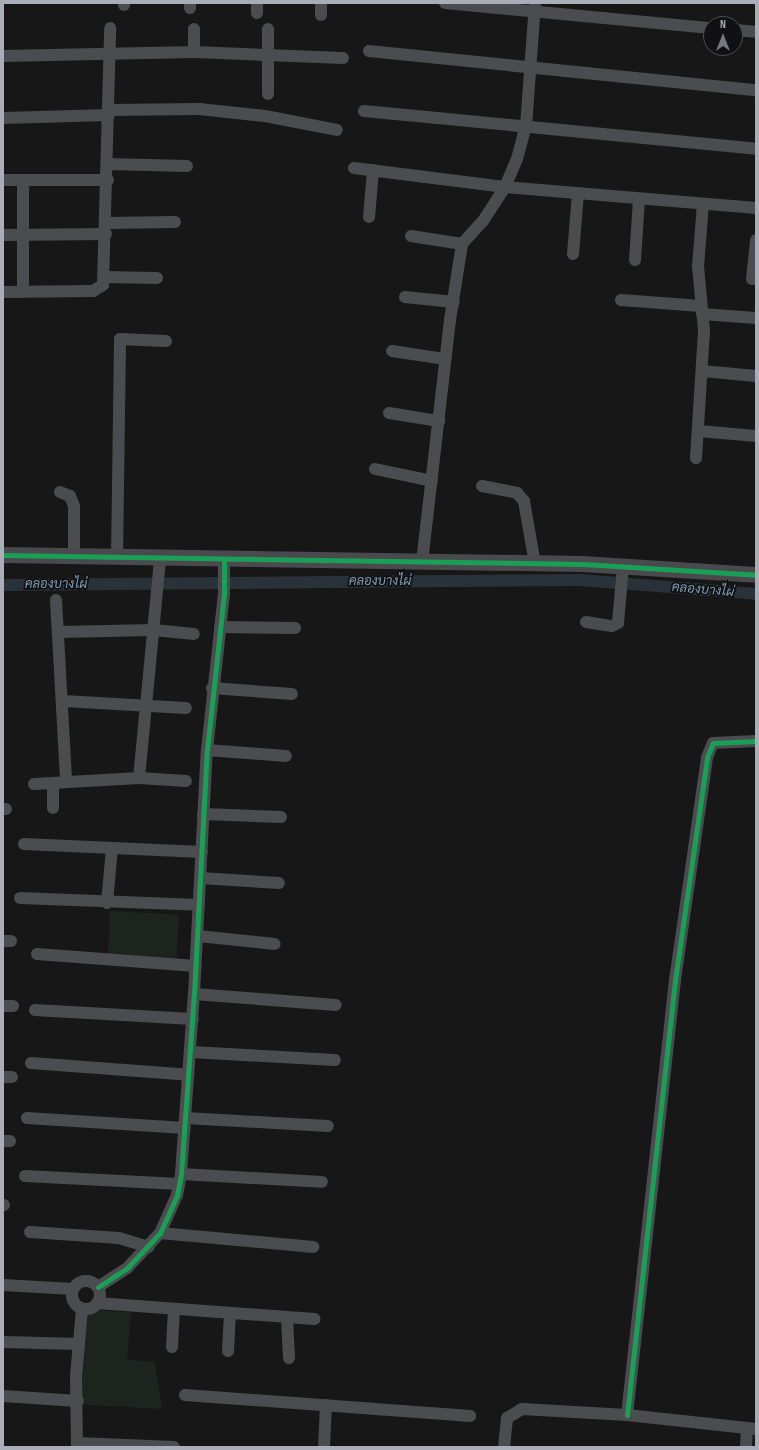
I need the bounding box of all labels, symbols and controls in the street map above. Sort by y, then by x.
north arrow [703,16,743,56]
text: N [720,18,726,31]
water label: คลองบางไผ่ [349,573,411,589]
water label: คลองบางไผ่ [25,576,87,592]
water label: คลองบางไผ่ [671,579,735,601]

